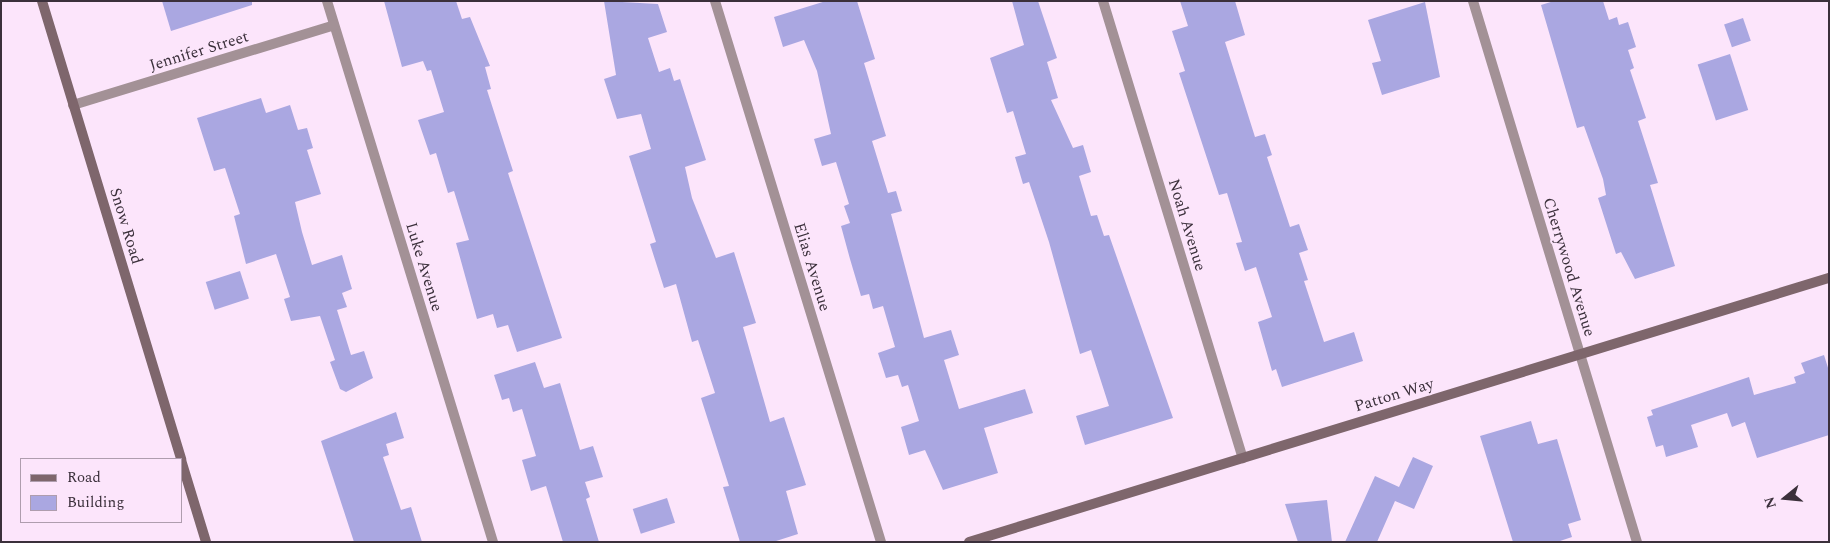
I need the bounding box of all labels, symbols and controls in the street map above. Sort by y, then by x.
street label: Jennifer Street [147,27,251,75]
street label: Noah Avenue [1164,177,1210,273]
street label: Snow Road [105,186,147,266]
street label: Cherrywood Avenue [1539,195,1599,339]
street label: Luke Avenue [401,220,447,314]
street label: Elias Avenue [789,220,835,314]
street label: Patton Way [1352,374,1436,416]
legend [20,458,182,523]
text: Road [67,466,101,489]
north arrow [1760,473,1810,523]
text: Building [67,491,124,514]
text: N [1758,494,1782,511]

